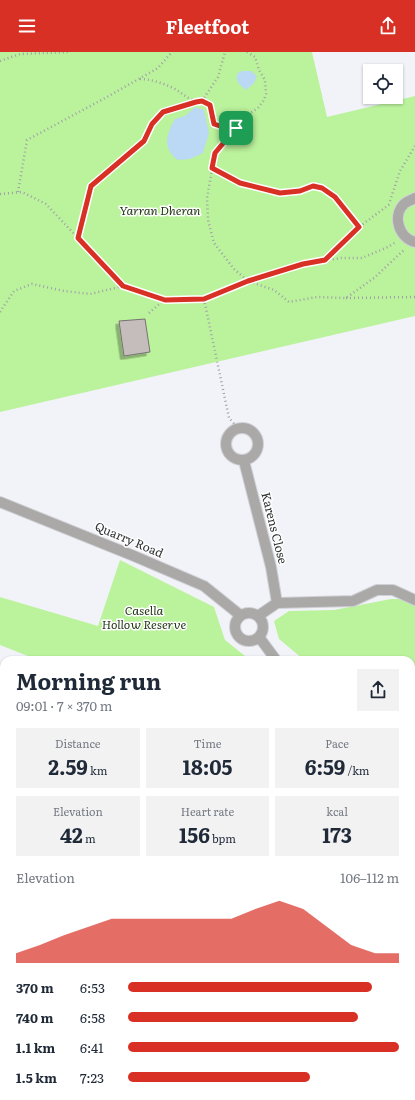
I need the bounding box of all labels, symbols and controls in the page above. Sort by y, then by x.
text: Fleetfoot [166,13,249,40]
icon: menu [16,15,38,37]
icon: share [377,15,399,37]
map controls [363,64,403,104]
button: locate [363,64,403,104]
pin [219,111,253,145]
icon: arrive [225,117,247,139]
park label: Yarran Dheran [119,201,201,219]
street label: Karens Close [257,490,293,565]
street label: Quarry Road [92,517,167,562]
park label: Casella Hollow Reserve [102,601,186,633]
text: Morning run [16,664,161,697]
button: share [357,669,399,711]
text: 09:01 · 7 × 370 m [16,696,112,715]
text: Distance [55,735,101,751]
text: Time [194,735,221,751]
text: Pace [325,735,349,751]
text: 2.59 [48,751,88,781]
text: 18:05 [183,751,232,781]
text: 6:59 [305,751,345,781]
text: km [88,762,107,778]
text: /km [345,762,370,778]
text: Elevation [53,803,103,819]
text: Heart rate [181,803,234,819]
text: kcal [326,803,348,819]
text: 42 [60,819,83,849]
text: 156 [179,819,210,849]
text: 173 [322,819,352,849]
text: m [83,830,96,846]
text: bpm [210,830,236,846]
text: Elevation [16,868,75,887]
text: 106–112 m [340,868,399,887]
text: 370 m [16,978,54,997]
text: 6:53 [80,978,105,997]
text: 740 m [16,1008,54,1027]
text: 6:58 [80,1008,105,1027]
text: 1.1 km [16,1038,55,1057]
text: 6:41 [80,1038,104,1057]
text: 1.5 km [16,1068,57,1087]
text: 7:23 [80,1068,104,1087]

